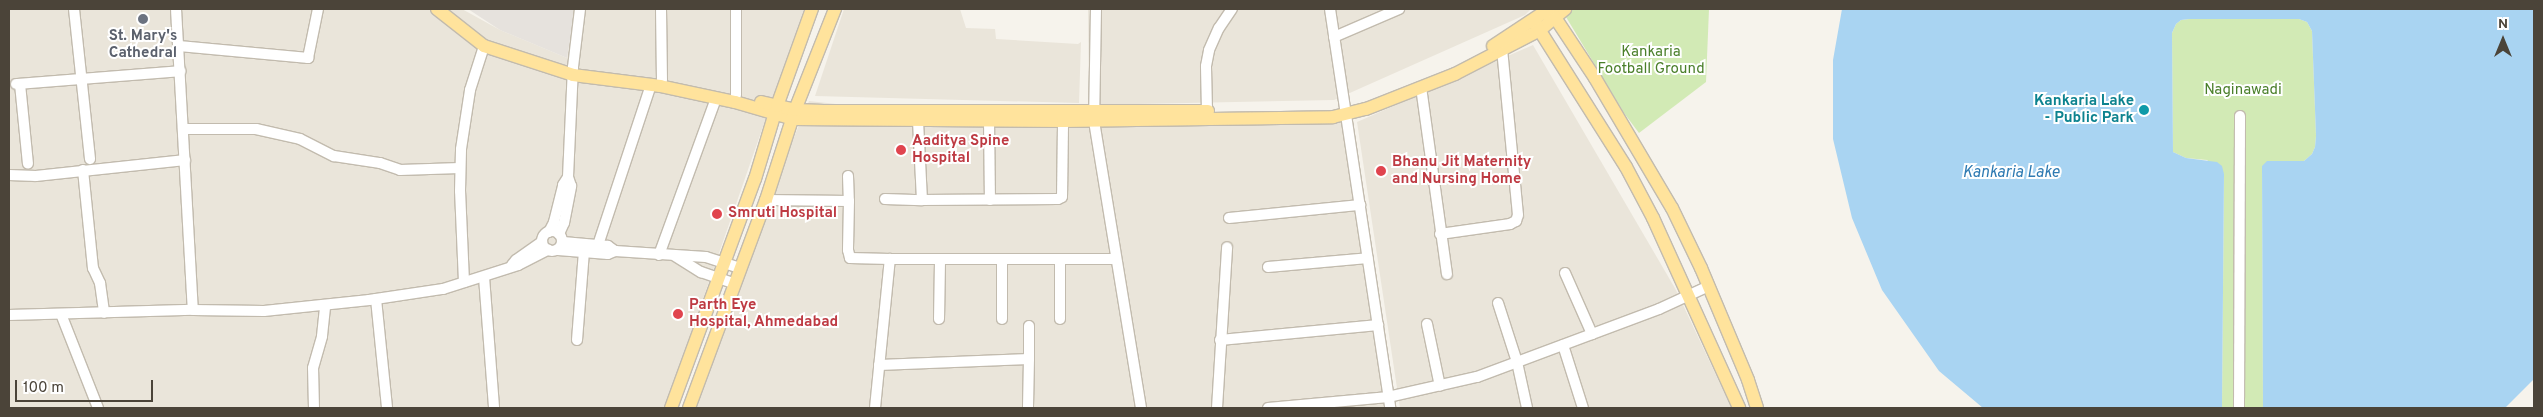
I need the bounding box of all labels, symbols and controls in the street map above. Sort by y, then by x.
marker: St. Mary's Cathedral [137,13,149,25]
north arrow [2478,15,2528,65]
text: N [2498,16,2508,33]
place label: St. Mary's Cathedral [109,27,177,62]
park label: Kankaria Football Ground [1597,43,1705,78]
park label: Naginawadi [2204,82,2282,100]
place label: Kankaria Lake - Public Park [2034,92,2134,127]
marker: Kankaria Lake - Public Park [2138,104,2150,116]
place label: Aaditya Spine Hospital [912,132,1009,167]
marker: Aaditya Spine Hospital [894,143,908,157]
place label: Bhanu Jit Maternity and Nursing Home [1392,153,1531,188]
water label: Kankaria Lake [1962,163,2060,183]
marker: Bhanu Jit Maternity and Nursing Home [1374,164,1388,178]
place label: Smruti Hospital [728,205,837,223]
marker: Smruti Hospital [710,207,724,221]
place label: Parth Eye Hospital, Ahmedabad [689,296,839,331]
marker: Parth Eye Hospital, Ahmedabad [671,307,685,321]
scale bar [18,370,155,402]
text: 100 m [23,379,64,398]

